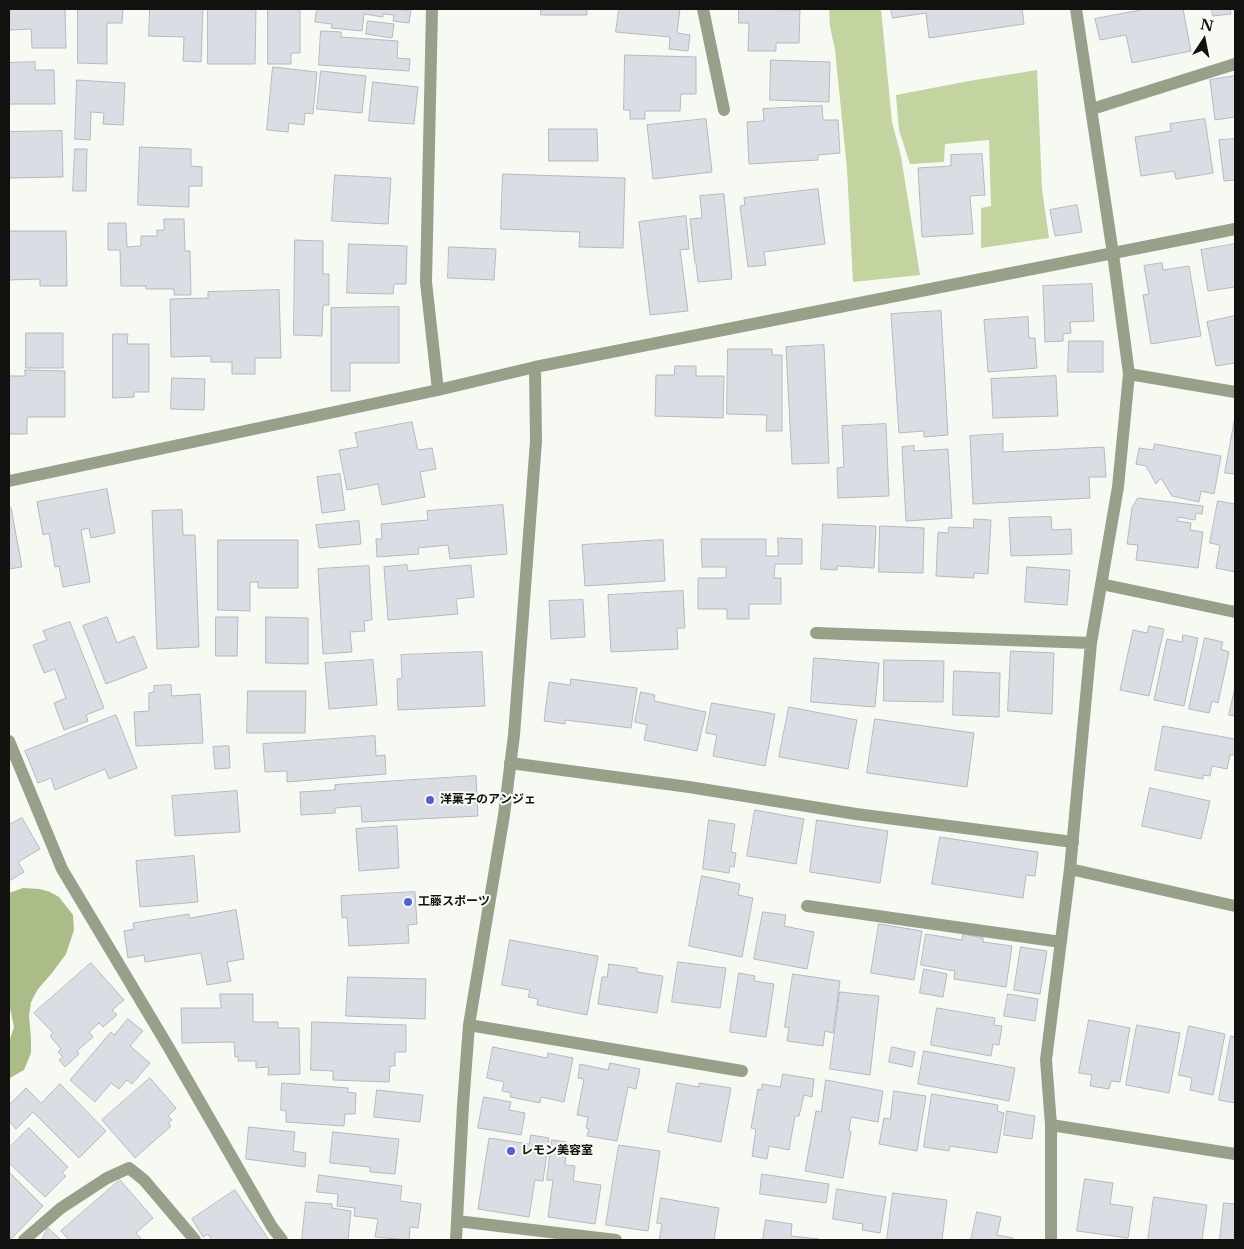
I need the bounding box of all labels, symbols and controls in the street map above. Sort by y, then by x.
north arrow [1179,15,1229,65]
text: N [1199,15,1215,35]
place label: 洋菓子のアンジェ [440,793,536,807]
marker: 洋菓子のアンジェ [424,794,436,806]
place label: 工藤スポーツ [418,895,490,909]
marker: 工藤スポーツ [402,896,414,908]
place label: レモン美容室 [521,1144,593,1158]
marker: レモン美容室 [505,1145,517,1157]

